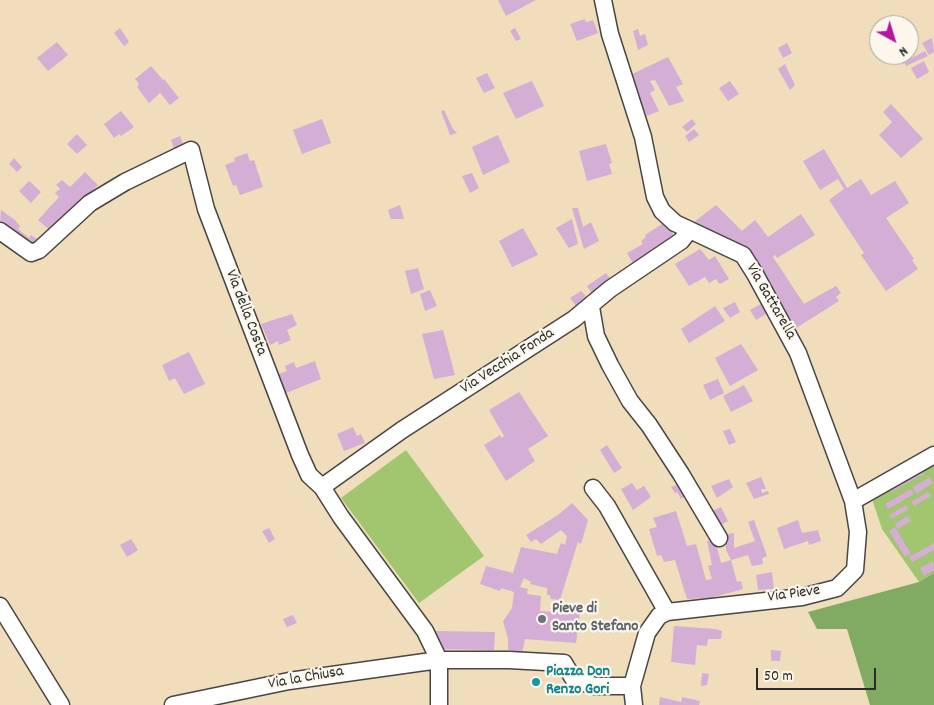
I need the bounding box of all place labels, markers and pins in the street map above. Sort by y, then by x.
place label: Pieve di Santo Stefano [552,600,638,638]
marker: Pieve di Santo Stefano [536,613,548,625]
place label: Piazza Don Renzo Gori [546,663,610,701]
marker: Piazza Don Renzo Gori [530,676,542,688]

